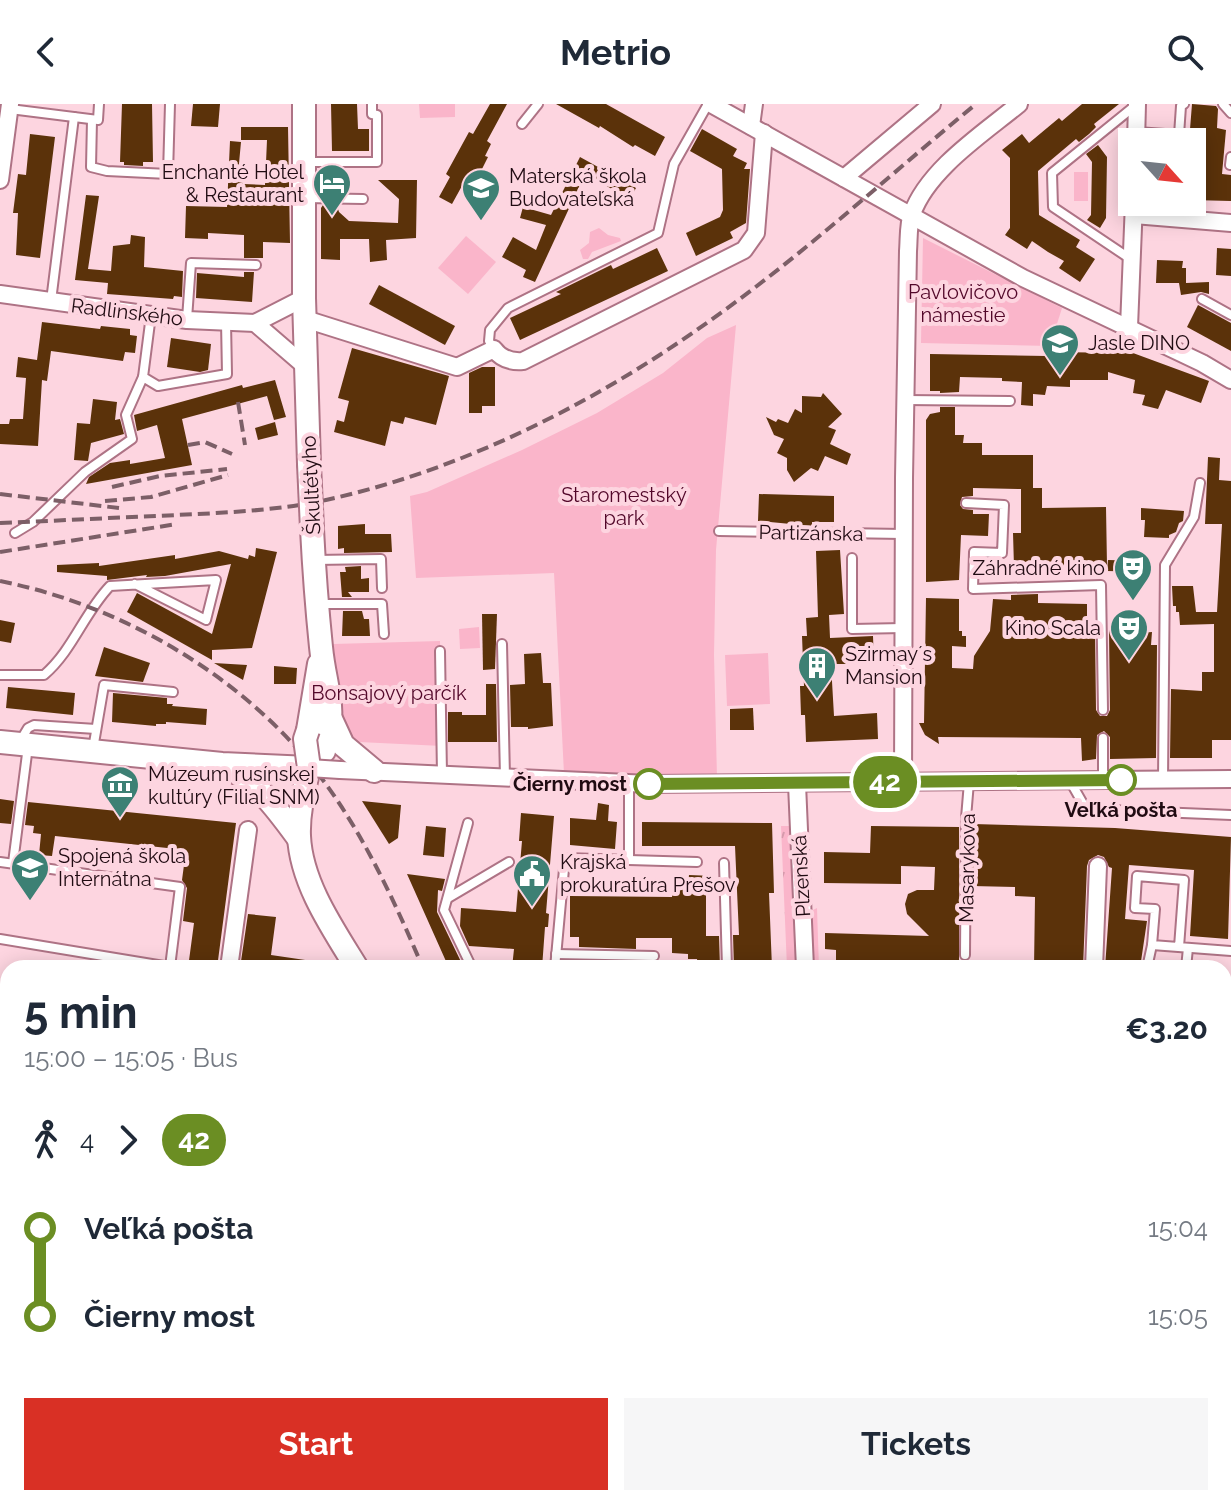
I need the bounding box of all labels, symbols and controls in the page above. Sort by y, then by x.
icon: back [24,30,68,74]
icon: search [1163,30,1207,74]
text: Metrio [560,31,671,73]
north arrow [1118,128,1206,216]
map controls [1118,128,1206,216]
place label: Enchanté Hotel & Restaurant [162,160,305,207]
hotel icon: Enchanté Hotel & Restaurant [311,162,353,217]
place label: Materská škola Budovateľská [509,164,647,211]
school or university icon: Materská škola Budovateľská [460,167,502,222]
park label: Pavlovičovo námestie [908,280,1018,327]
street label: Radlinského [70,293,185,331]
school or university icon: Jasle DINO [1039,322,1081,377]
place label: Jasle DINO [1088,331,1190,355]
street label: Škultétyho [295,435,326,535]
park label: Staromestský park [561,483,687,530]
street label: Partizánska [758,520,864,546]
theatre icon: Záhradné kino [1112,547,1154,602]
place label: Záhradné kino [973,556,1105,580]
theatre icon: Kino Scala [1108,607,1150,662]
place label: Kino Scala [1005,616,1101,640]
place label: Szirmay´s Mansion [845,642,932,689]
building icon: Szirmay´s Mansion [796,645,838,700]
park label: Bonsajový parčík [311,681,467,705]
line badge: 42 [849,756,921,808]
place label: Múzeum rusínskej kultúry (Filial SNM) [148,762,320,809]
museum icon: Múzeum rusínskej kultúry (Filial SNM) [99,764,141,819]
text: 42 [869,765,901,798]
marker: Veľká pošta [1106,765,1136,795]
marker: Čierny most [634,769,664,799]
place label: Čierny most [513,771,627,796]
place label: Veľká pošta [1065,798,1177,822]
street label: Masarykova [954,813,980,923]
street label: Plzenská [787,834,815,918]
place label: Spojená škola Internátna [58,844,186,891]
school or university icon: Spojená škola Internátna [9,847,51,902]
place label: Krajská prokuratúra Prešov [560,850,736,897]
public building icon: Krajská prokuratúra Prešov [511,853,553,908]
text: 5 min [24,987,138,1038]
text: €3.20 [1125,1011,1208,1046]
text: 15:00 – 15:05 · Bus [24,1043,238,1073]
icon: walk [24,1118,68,1162]
icon: forward [106,1118,150,1162]
text: 42 [178,1123,210,1156]
text: 4 [80,1125,94,1155]
text: Veľká pošta [84,1211,253,1246]
text: 15:04 [1148,1213,1208,1243]
text: Čierny most [84,1299,255,1334]
text: 15:05 [1148,1301,1208,1331]
button: Start [24,1398,608,1490]
button: Tickets [624,1398,1208,1490]

